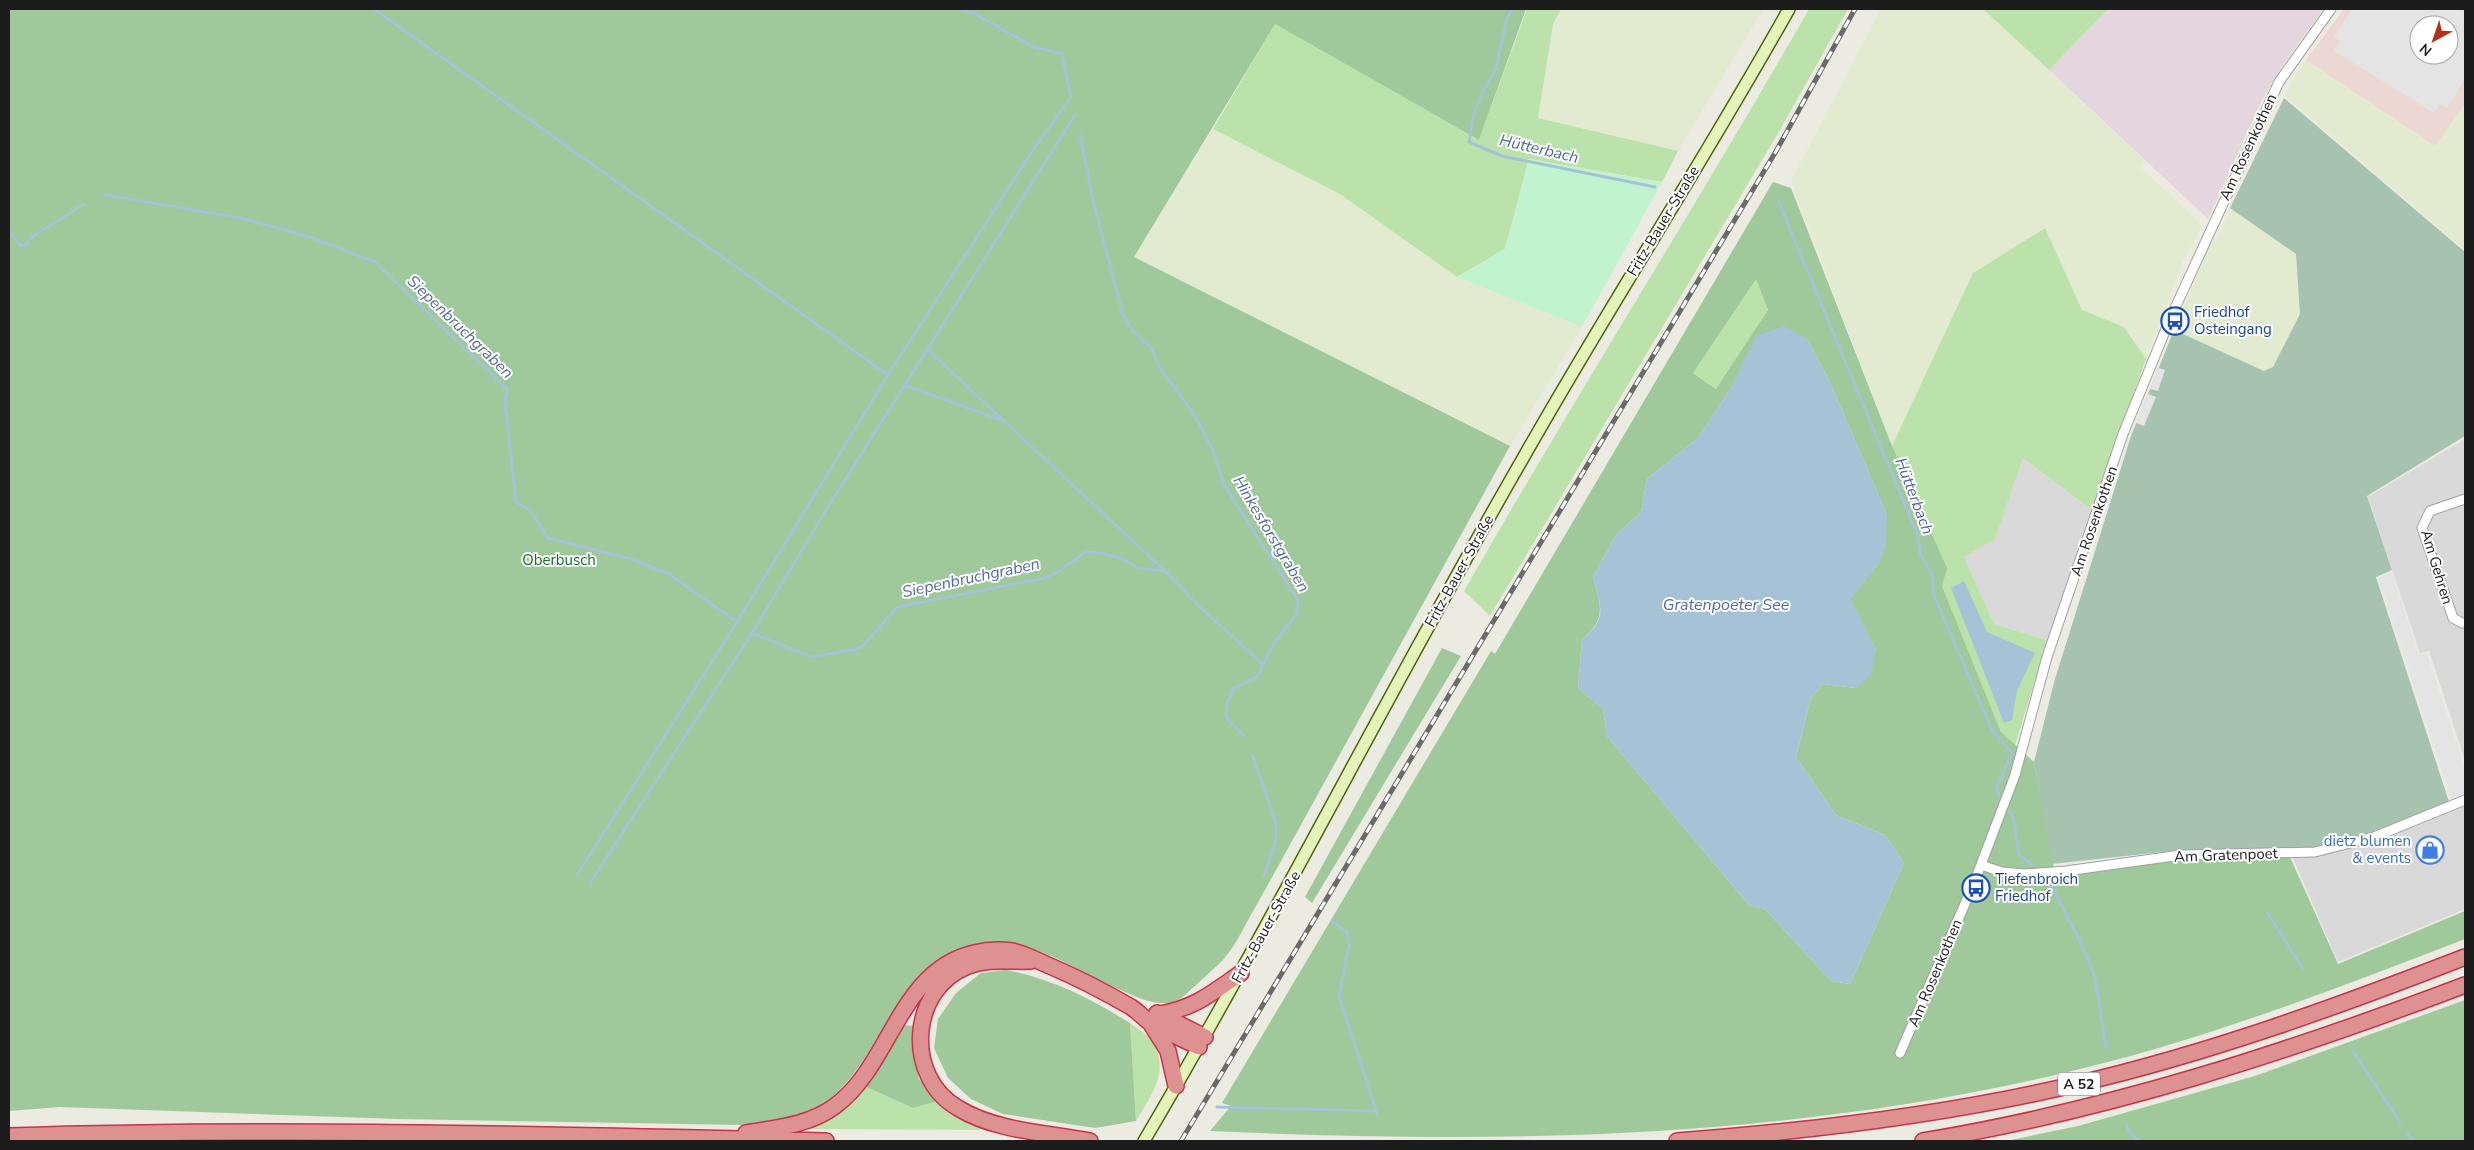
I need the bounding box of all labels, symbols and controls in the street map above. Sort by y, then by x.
north arrow [2409,15,2459,65]
text: N [2416,39,2436,60]
street label: Am Rosenkothen [2215,90,2281,204]
water label: Hütterbach [1497,129,1581,169]
street label: Fritz-Bauer-Straße [1622,162,1704,280]
water label: Siepenbruchgraben [402,270,518,384]
place label: Friedhof Osteingang [2194,302,2272,339]
bus stop icon: Friedhof Osteingang [2160,306,2190,336]
water label: Hütterbach [1889,454,1939,538]
street label: Am Rosenkothen [2066,463,2122,579]
water label: Hinkesforstgraben [1228,472,1314,596]
street label: Fritz-Bauer-Straße [1420,511,1498,631]
street label: Am Gehren [2416,527,2458,607]
park label: Oberbusch [522,550,596,570]
water label: Siepenbruchgraben [900,553,1042,603]
water label: Gratenpoeter See [1663,594,1790,616]
place label: dietz blumen & events [2324,831,2411,868]
shop icon: dietz blumen & events [2415,835,2445,865]
street label: Am Gratenpoet [2174,843,2279,867]
street label: Fritz-Bauer-Straße [1227,867,1305,987]
place label: Tiefenbroich Friedhof [1995,869,2078,906]
bus stop icon: Tiefenbroich Friedhof [1961,873,1991,903]
street label: Am Rosenkothen [1903,916,1967,1030]
road number: A 52 [2058,1072,2100,1096]

